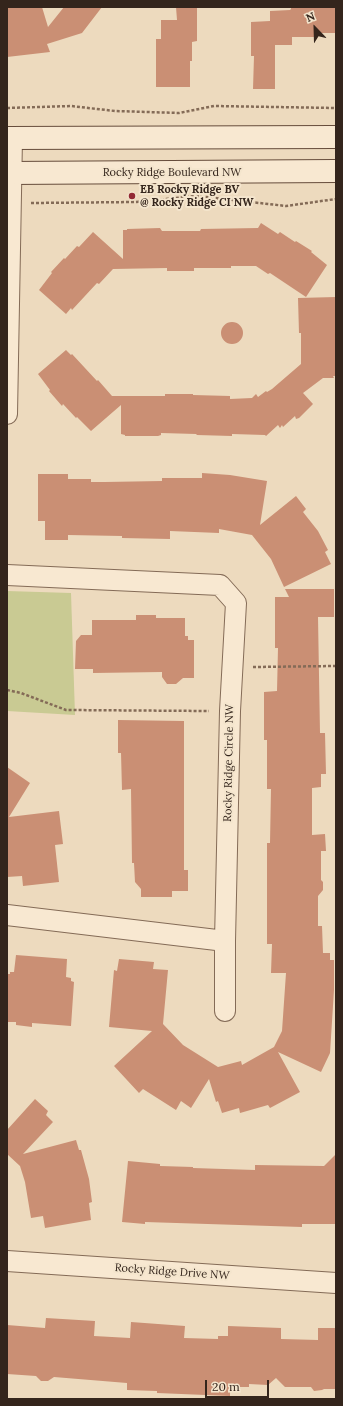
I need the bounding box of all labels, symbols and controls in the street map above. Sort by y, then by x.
north arrow [295,8,335,48]
text: N [304,9,317,25]
street label: Rocky Ridge Boulevard NW [103,166,241,180]
place label: EB Rocky Ridge BV @ Rocky Ridge CI NW [140,183,253,209]
marker: EB Rocky Ridge BV @ Rocky Ridge CI NW [127,191,137,201]
street label: Rocky Ridge Circle NW [221,704,237,822]
street label: Rocky Ridge Drive NW [114,1261,230,1283]
scale bar [207,1372,271,1398]
text: 20 m [212,1379,240,1394]

